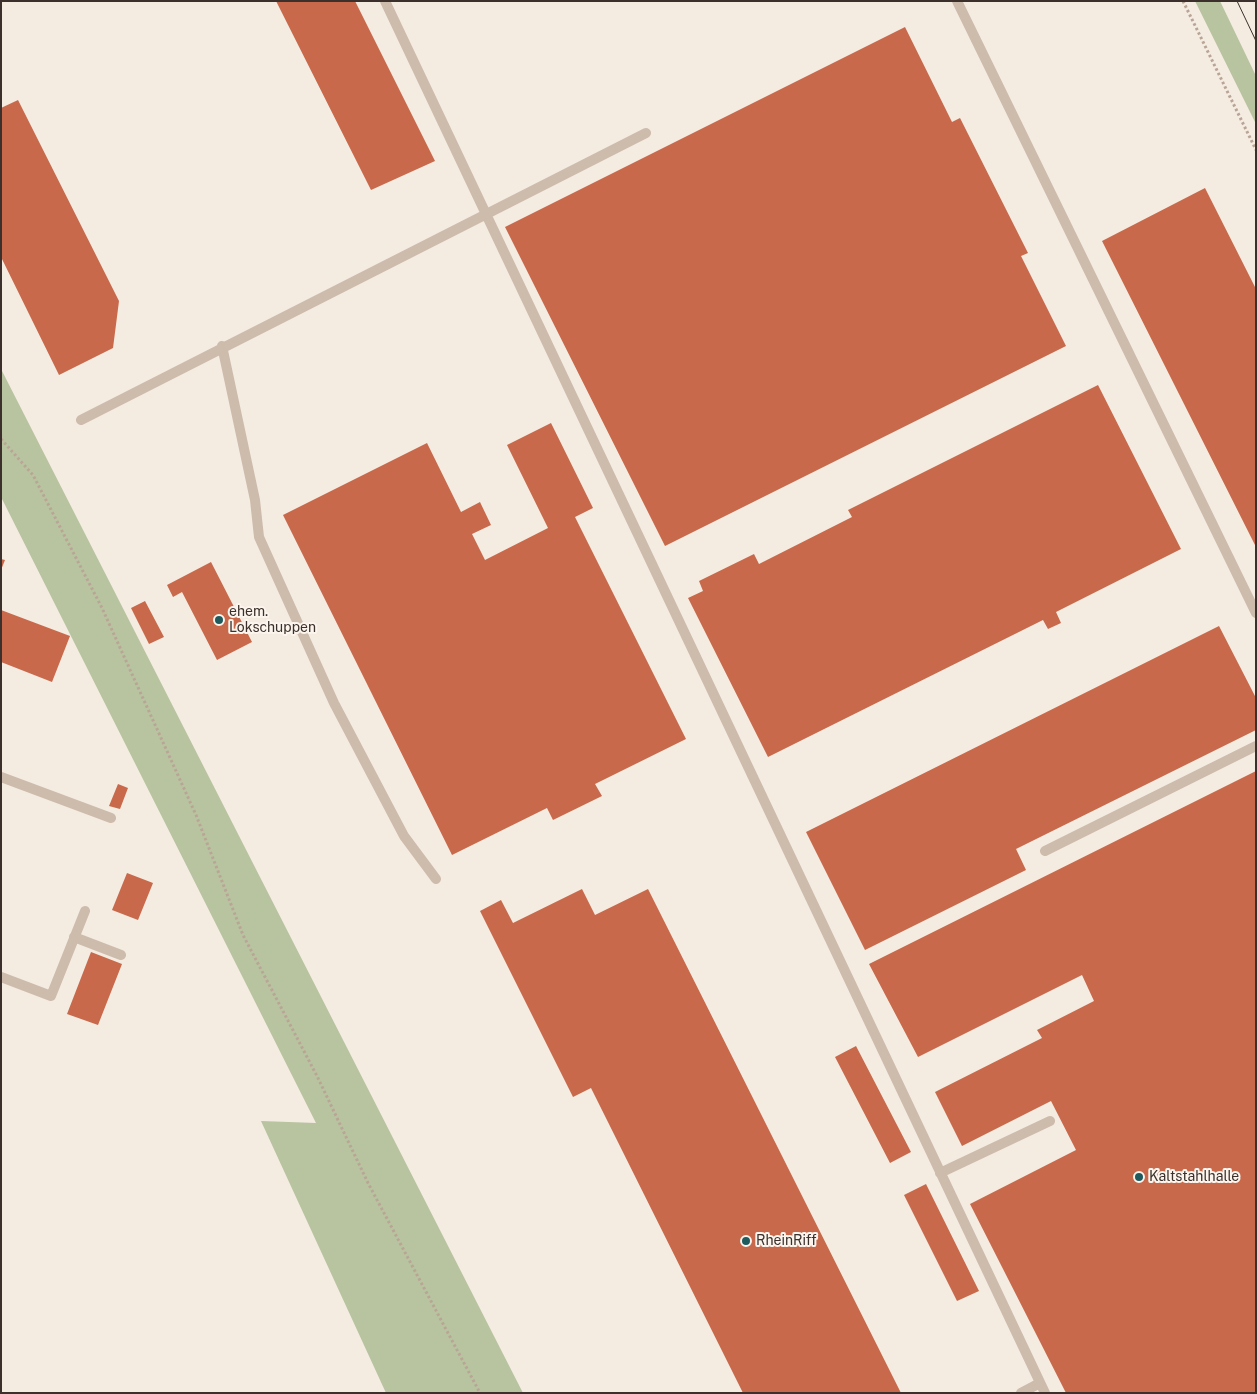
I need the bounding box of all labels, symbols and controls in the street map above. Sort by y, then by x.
place label: ehem. Lokschuppen [229,604,316,636]
marker: ehem. Lokschuppen [213,614,225,626]
place label: Kaltstahlhalle [1149,1169,1239,1185]
marker: Kaltstahlhalle [1133,1171,1145,1183]
place label: RheinRiff [756,1233,817,1249]
marker: RheinRiff [740,1235,752,1247]

